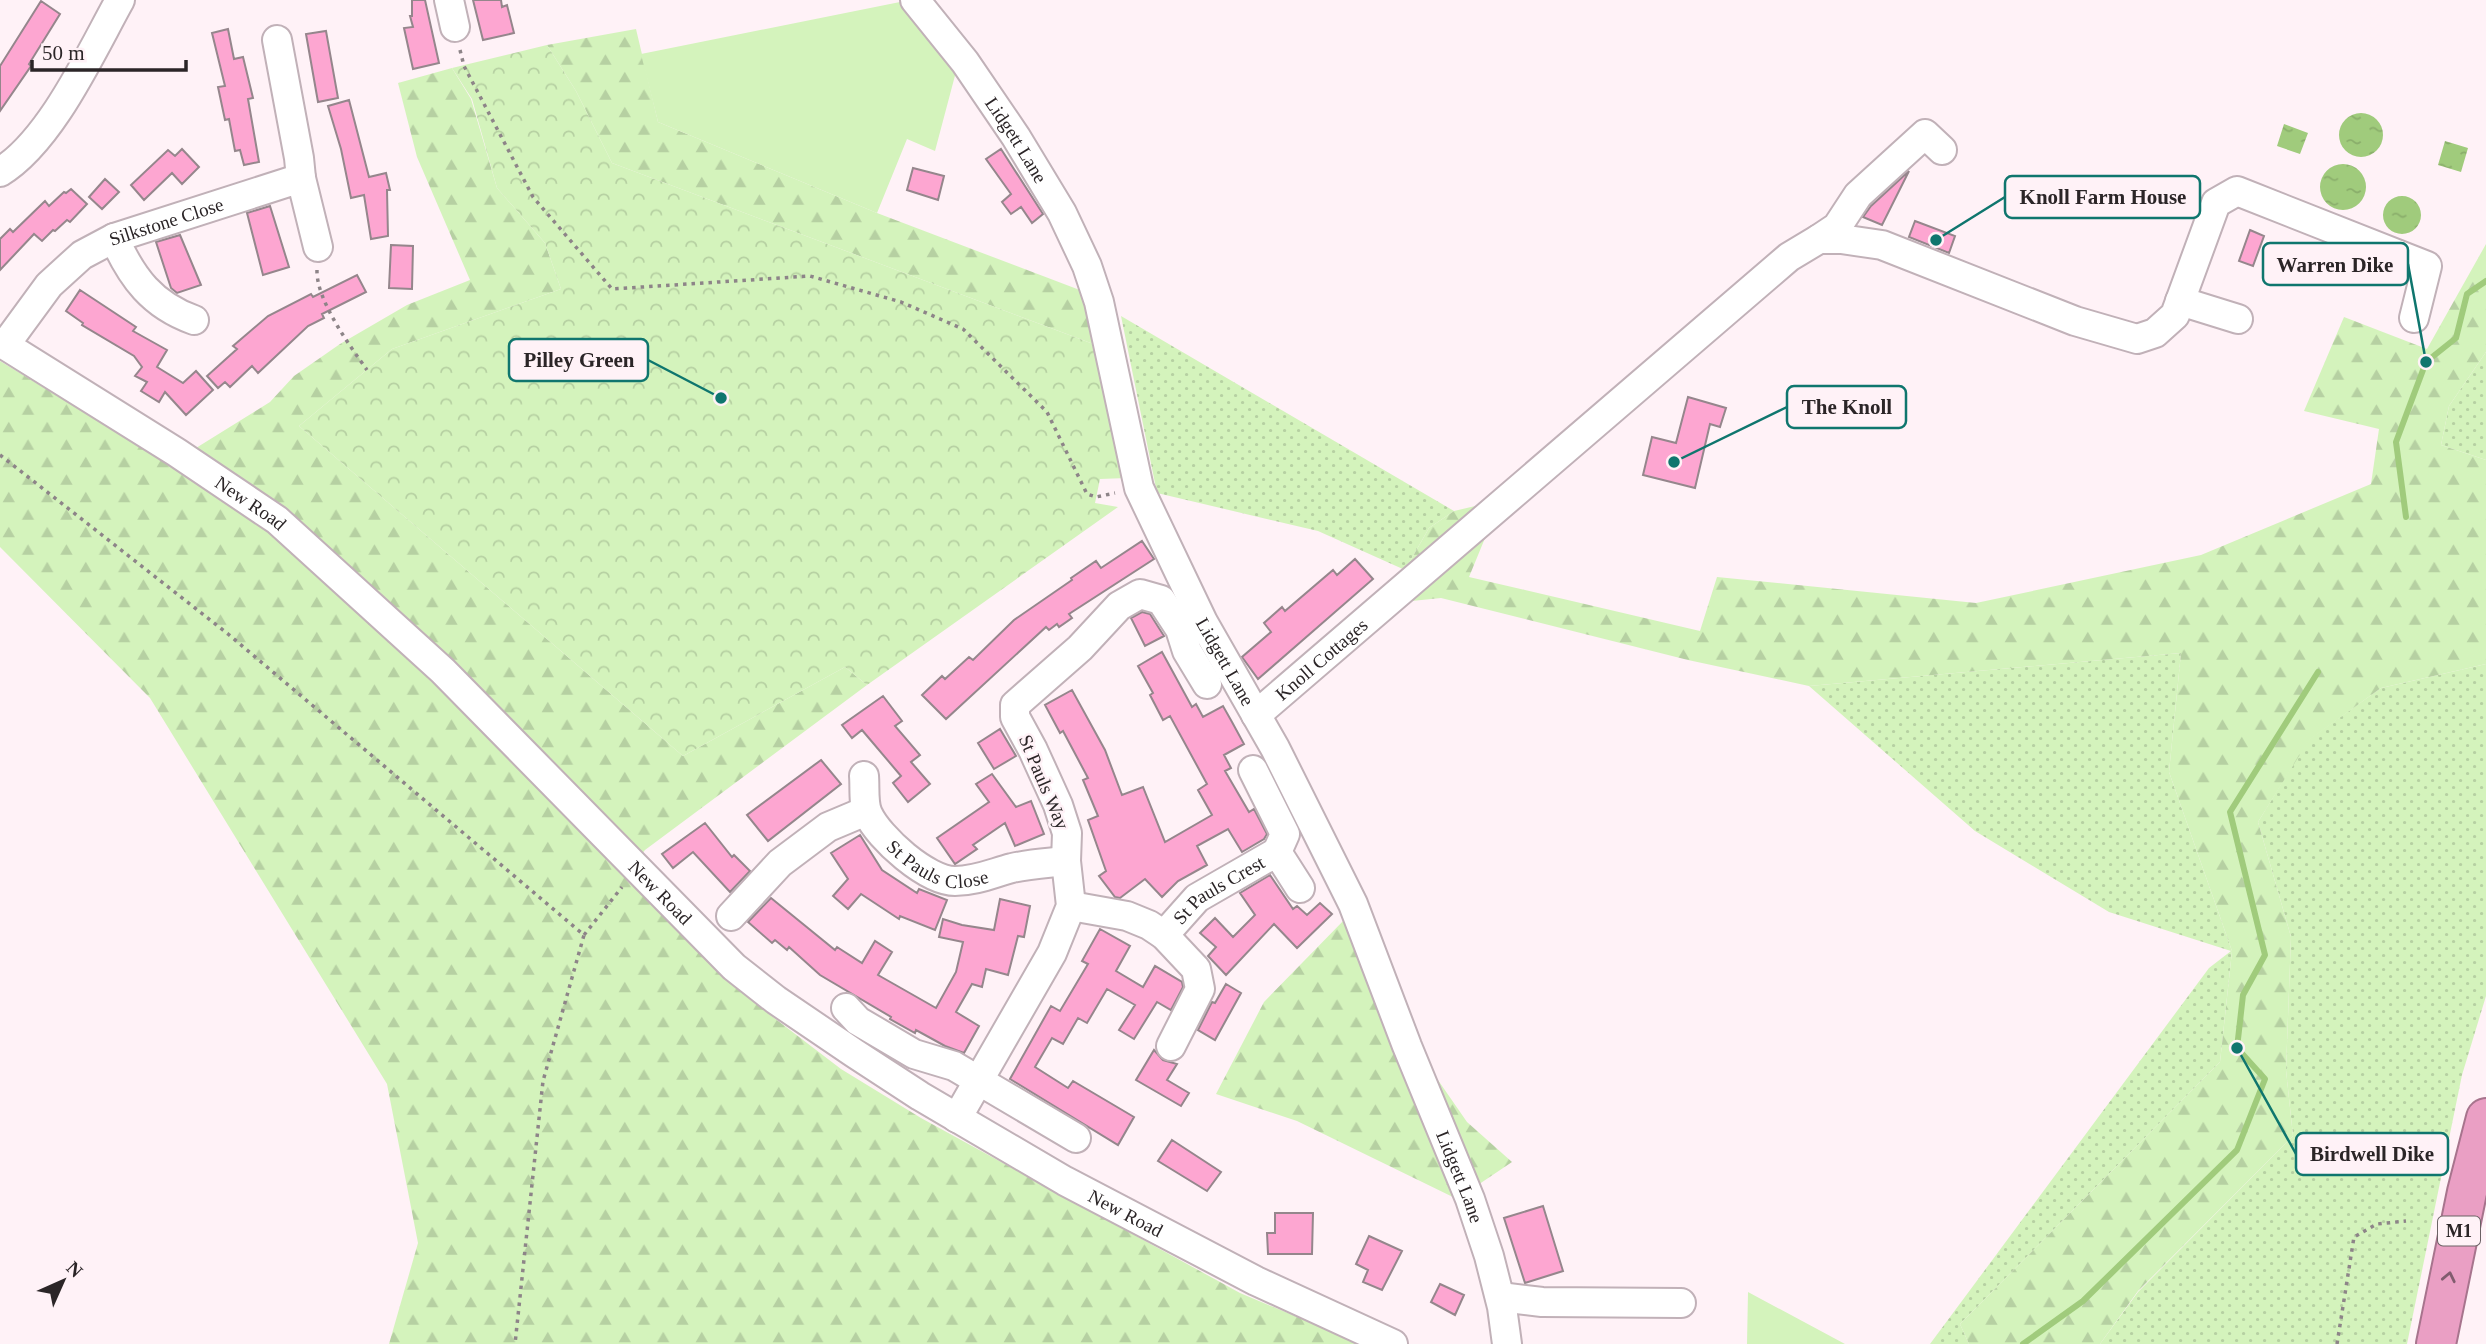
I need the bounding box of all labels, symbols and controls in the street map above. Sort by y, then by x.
scale bar [32,28,186,72]
text: 50 m [42,41,85,65]
street label: Lidgett Lane [981,93,1052,186]
callout: Knoll Farm House [2005,176,2200,218]
text: Knoll Farm House [2020,185,2186,209]
street label: Silkstone Close [106,193,226,249]
callout: Warren Dike [2263,243,2408,285]
text: Warren Dike [2277,253,2393,277]
callout: Pilley Green [509,339,648,381]
text: Pilley Green [524,348,635,372]
callout: The Knoll [1787,386,1906,428]
text: The Knoll [1802,395,1892,419]
street label: New Road [212,471,291,534]
street label: Lidgett Lane [1192,614,1259,709]
street label: Knoll Cottages [1271,614,1372,704]
street label: St Pauls Way [1015,732,1073,833]
street label: St Pauls Close [883,835,991,892]
street label: St Pauls Crest [1169,851,1269,928]
street label: New Road [625,856,697,929]
street label: Lidgett Lane [1432,1127,1488,1225]
callout: Birdwell Dike [2296,1133,2448,1175]
text: Birdwell Dike [2310,1142,2434,1166]
street label: New Road [1085,1185,1167,1241]
road number: M1 [2438,1216,2480,1246]
north arrow [28,1246,98,1316]
text: N [62,1257,87,1282]
one-way arrow [2441,1271,2456,1283]

